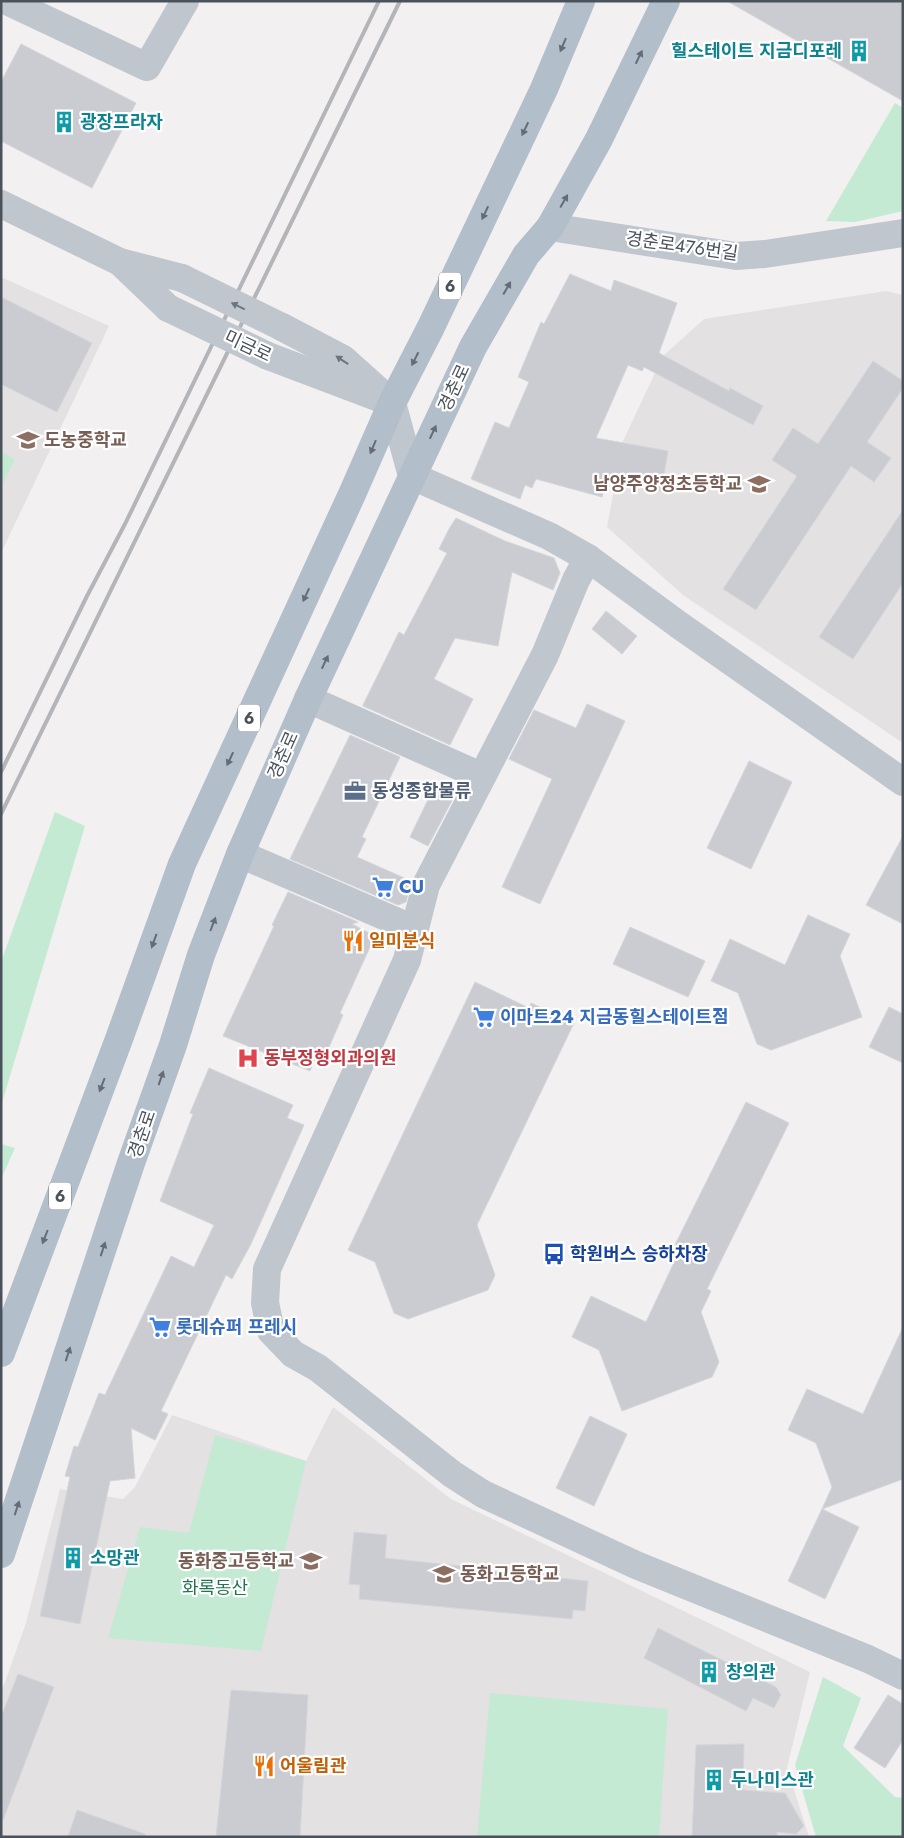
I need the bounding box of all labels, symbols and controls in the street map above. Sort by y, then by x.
one-way arrow [558,38,566,52]
place label: 힐스테이트 지금디포레 [671,38,842,64]
building icon: 힐스테이트 지금디포레 [846,38,872,64]
one-way arrow [635,50,643,64]
building icon: 광장프라자 [51,109,77,135]
place label: 광장프라자 [80,109,163,135]
one-way arrow [521,122,529,136]
one-way arrow [560,194,568,209]
one-way arrow [481,206,489,220]
street label: 경춘로476번길 [624,225,740,267]
road number: 6 [439,272,461,300]
one-way arrow [503,281,512,294]
one-way arrow [231,301,245,309]
street label: 미금로 [220,324,276,368]
one-way arrow [411,352,419,366]
one-way arrow [335,355,349,365]
street label: 경춘로 [432,360,476,416]
one-way arrow [429,425,437,439]
school or university icon: 도농중학교 [15,427,41,453]
place label: 도농중학교 [44,427,127,453]
one-way arrow [368,440,376,454]
place label: 남양주양정초등학교 [593,471,742,497]
school or university icon: 남양주양정초등학교 [746,471,772,497]
one-way arrow [301,588,309,602]
one-way arrow [322,655,330,669]
road number: 6 [238,704,260,731]
street label: 경춘로 [261,727,305,783]
one-way arrow [226,752,234,766]
office icon: 동성종합물류 [342,778,368,804]
place label: 동성종합물류 [372,778,471,804]
supermarket icon: CU [370,874,396,900]
place label: CU [399,874,424,900]
one-way arrow [209,916,217,931]
restaurant icon: 일미분식 [340,928,366,954]
place label: 일미분식 [369,928,435,954]
one-way arrow [150,934,158,949]
supermarket icon: 이마트24 지금동힐스테이트점 [471,1004,497,1030]
place label: 이마트24 지금동힐스테이트점 [500,1004,729,1030]
hospital icon: 동부정형외과의원 [235,1045,261,1071]
place label: 동부정형외과의원 [264,1045,396,1071]
one-way arrow [158,1070,166,1085]
one-way arrow [98,1078,106,1093]
street label: 경춘로 [122,1106,162,1162]
road number: 6 [49,1182,71,1210]
one-way arrow [41,1230,49,1245]
one-way arrow [100,1241,107,1256]
bus stop icon: 학원버스 승하차장 [541,1241,567,1267]
place label: 학원버스 승하차장 [570,1241,708,1267]
supermarket icon: 롯데슈퍼 프레시 [147,1314,173,1340]
place label: 롯데슈퍼 프레시 [176,1314,297,1340]
one-way arrow [65,1346,72,1361]
one-way arrow [13,1500,21,1515]
building icon: 소망관 [60,1545,86,1571]
place label: 소망관 [90,1545,140,1571]
place label: 동화중고등학교 [178,1548,294,1574]
school or university icon: 동화중고등학교 [298,1548,324,1574]
school or university icon: 동화고등학교 [431,1561,457,1587]
place label: 동화고등학교 [460,1561,559,1587]
park label: 화록동산 [182,1575,248,1601]
building icon: 창의관 [696,1659,722,1685]
place label: 창의관 [726,1659,776,1685]
restaurant icon: 어울림관 [251,1753,277,1779]
place label: 어울림관 [280,1753,347,1779]
building icon: 두나미스관 [701,1767,727,1793]
place label: 두나미스관 [731,1767,814,1793]

